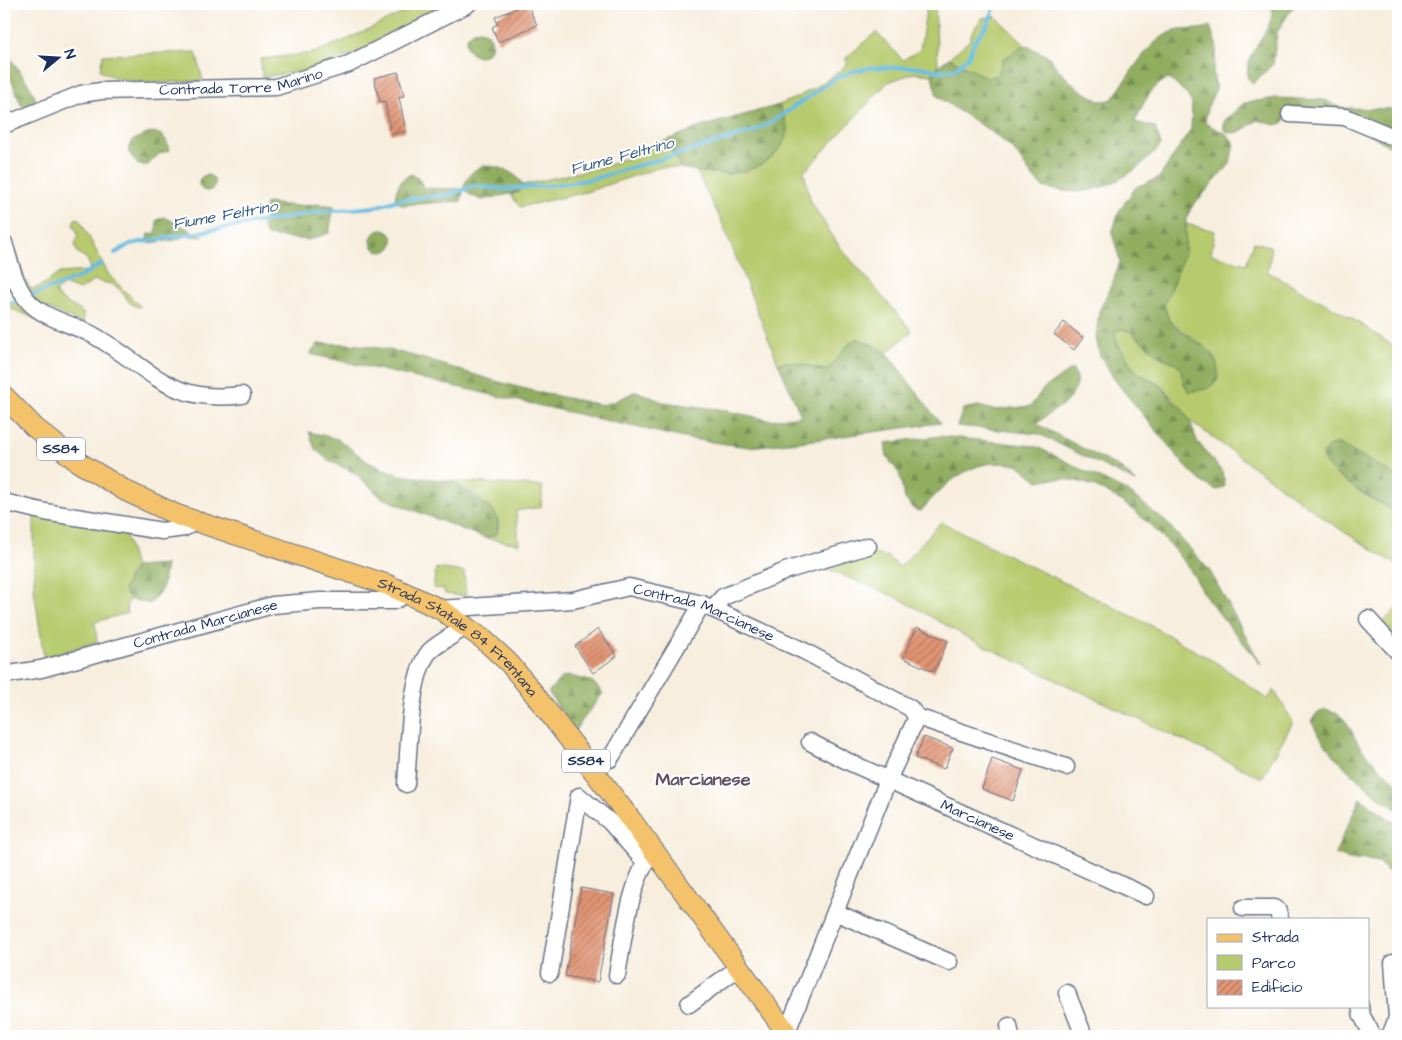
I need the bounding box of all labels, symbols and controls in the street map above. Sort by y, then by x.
north arrow [32,32,82,82]
text: N [59,47,80,62]
street label: Contrada Torre Marino [159,62,326,100]
water label: Fiume Feltrino [568,131,677,180]
water label: Fiume Feltrino [171,195,280,235]
road number: SS84 [37,438,85,460]
street label: Strada Statale 84 Frentana [375,572,543,701]
street label: Contrada Marcianese [631,578,778,646]
street label: Contrada Marcianese [131,594,278,654]
road number: SS84 [562,749,610,772]
district label: Marcianese [656,767,751,792]
street label: Marcianese [937,794,1018,846]
legend [1207,918,1370,1008]
text: Strada [1252,927,1299,948]
text: Parco [1252,953,1296,974]
text: Edificio [1252,977,1303,998]

